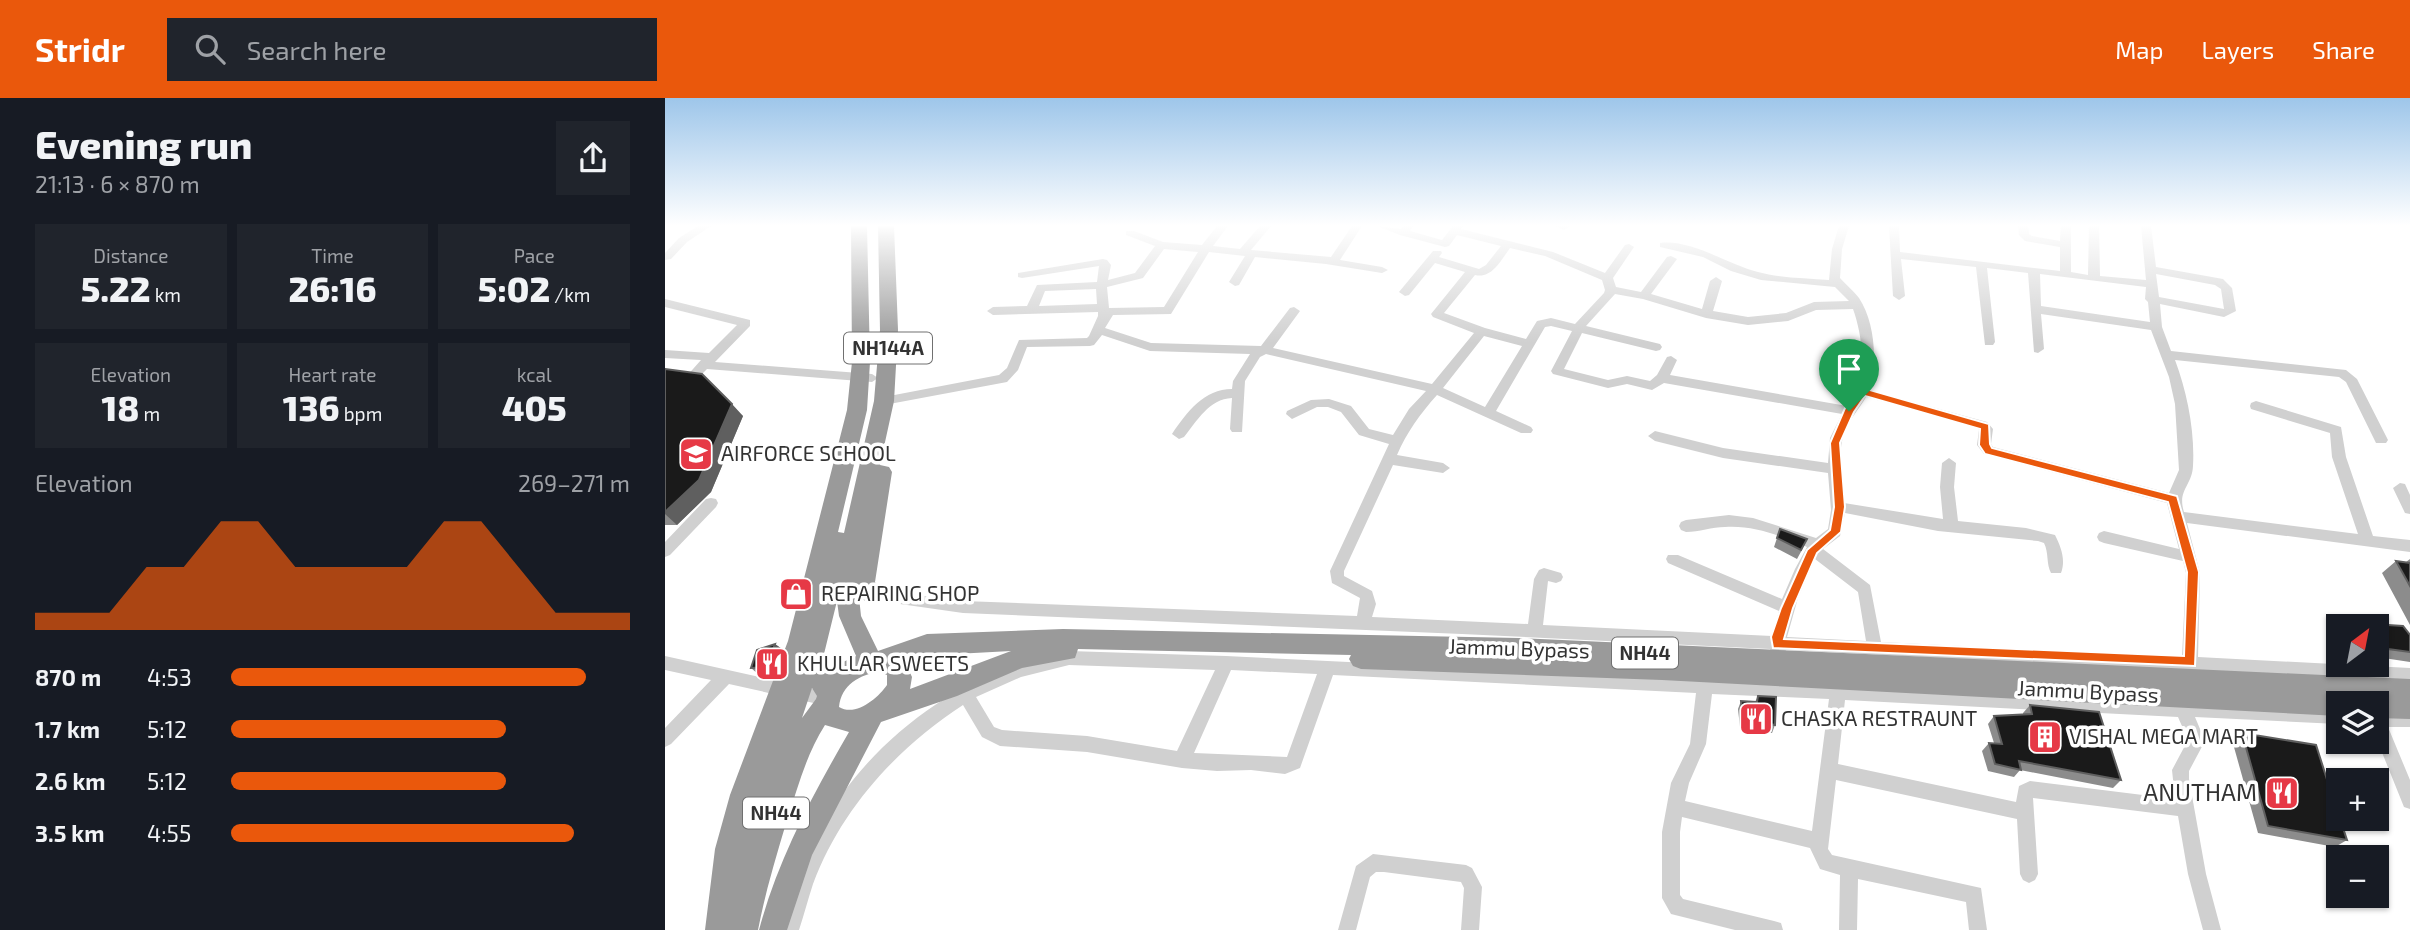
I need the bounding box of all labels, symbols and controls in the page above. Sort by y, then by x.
search box [167,18,657,81]
text: Stridr [35,29,125,69]
icon: search [191,30,229,68]
text: Search here [247,34,386,65]
text: Map [2115,35,2163,64]
text: Layers [2201,35,2274,64]
text: Share [2312,35,2375,64]
text: Evening run [35,121,252,167]
button: share [556,121,630,195]
text: 21:13 · 6 × 870 m [35,170,200,198]
text: Distance [93,244,168,267]
text: Time [311,244,354,267]
text: Pace [514,244,555,267]
text: 5.22 [81,267,150,309]
text: 26:16 [289,267,376,309]
text: 5:02 [478,267,550,309]
text: km [150,283,181,306]
text: /km [550,283,591,306]
road number: NH144A [844,332,932,364]
pin [1819,339,1879,411]
icon: arrive [1830,350,1868,388]
text: Elevation [91,363,171,386]
text: Heart rate [289,363,376,386]
text: kcal [517,363,552,386]
text: 18 [101,386,139,428]
text: 136 [283,386,340,428]
text: 405 [502,386,567,428]
text: m [139,402,160,425]
text: bpm [340,402,382,425]
school or university icon: AIRFORCE SCHOOL [677,435,715,473]
place label: AIRFORCE SCHOOL [721,440,896,465]
text: Elevation [35,469,133,497]
text: 269–271 m [518,469,630,497]
shop icon: REPAIRING SHOP [777,575,815,613]
place label: REPAIRING SHOP [821,580,979,605]
north arrow [2326,614,2389,677]
map controls [2326,614,2389,908]
street label: Jammu Bypass [1448,633,1590,662]
road number: NH44 [1612,638,1678,668]
restaurant icon: KHULLAR SWEETS [753,645,791,683]
place label: KHULLAR SWEETS [797,650,969,675]
text: 870 m [35,663,101,691]
text: 4:53 [147,663,192,691]
street label: Jammu Bypass [2017,674,2159,707]
button: layers [2326,691,2389,754]
restaurant icon: CHASKA RESTRAUNT [1737,700,1775,738]
place label: CHASKA RESTRAUNT [1781,705,1977,730]
text: 1.7 km [35,715,100,743]
text: 5:12 [147,715,187,743]
building icon: VISHAL MEGA MART [2026,718,2064,756]
place label: VISHAL MEGA MART [2069,723,2258,748]
text: 2.6 km [35,767,106,795]
text: 5:12 [147,767,187,795]
button: + [2326,768,2389,831]
restaurant icon: ANUTHAM [2263,774,2301,812]
place label: ANUTHAM [2143,777,2257,806]
road number: NH44 [743,798,809,828]
text: 3.5 km [35,819,104,847]
text: 4:55 [147,819,191,847]
button: − [2326,845,2389,908]

